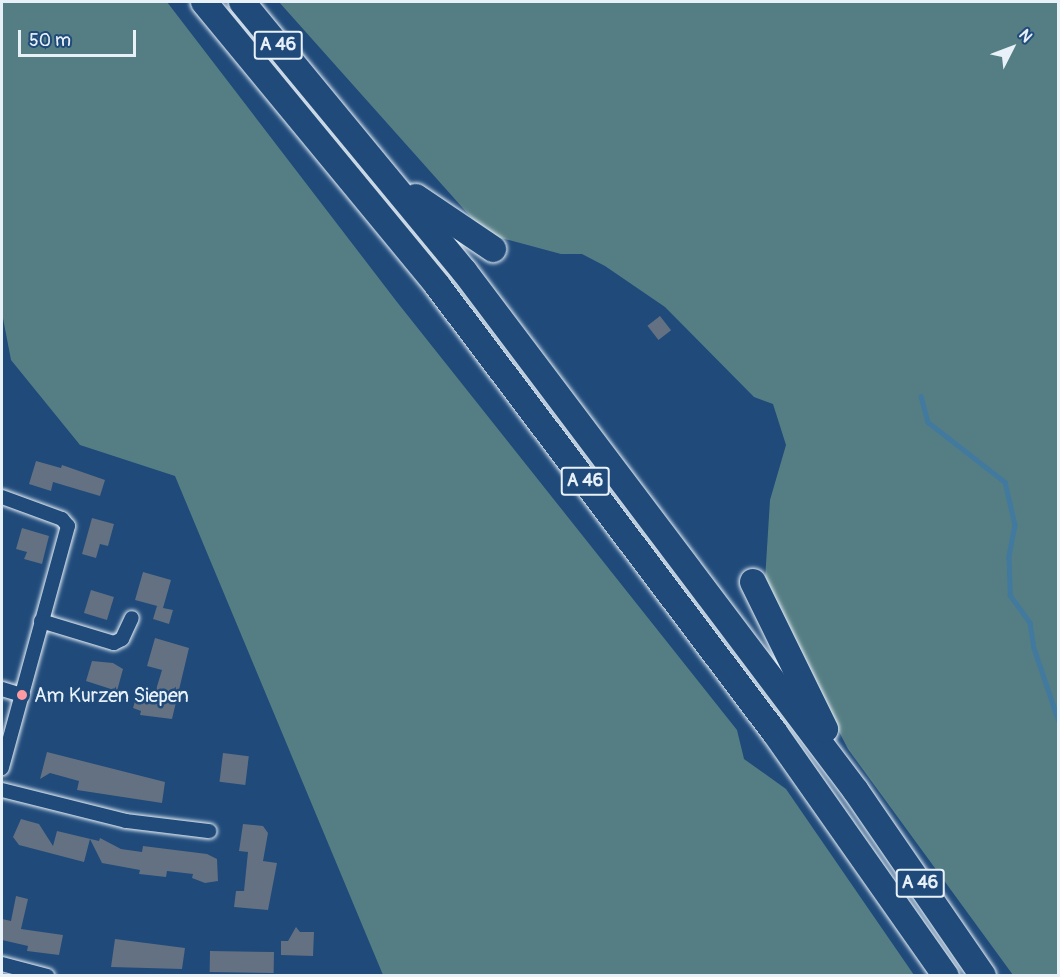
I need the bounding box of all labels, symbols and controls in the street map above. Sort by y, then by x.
scale bar [21,18,140,56]
north arrow [982,18,1042,78]
text: N [1014,25,1036,47]
text: 50 m [29,29,71,52]
road number: A 46 [252,30,304,60]
road number: A 46 [560,466,610,496]
place label: Am Kurzen Siepen [34,683,189,707]
marker: Am Kurzen Siepen [15,688,29,702]
road number: A 46 [894,868,946,898]

